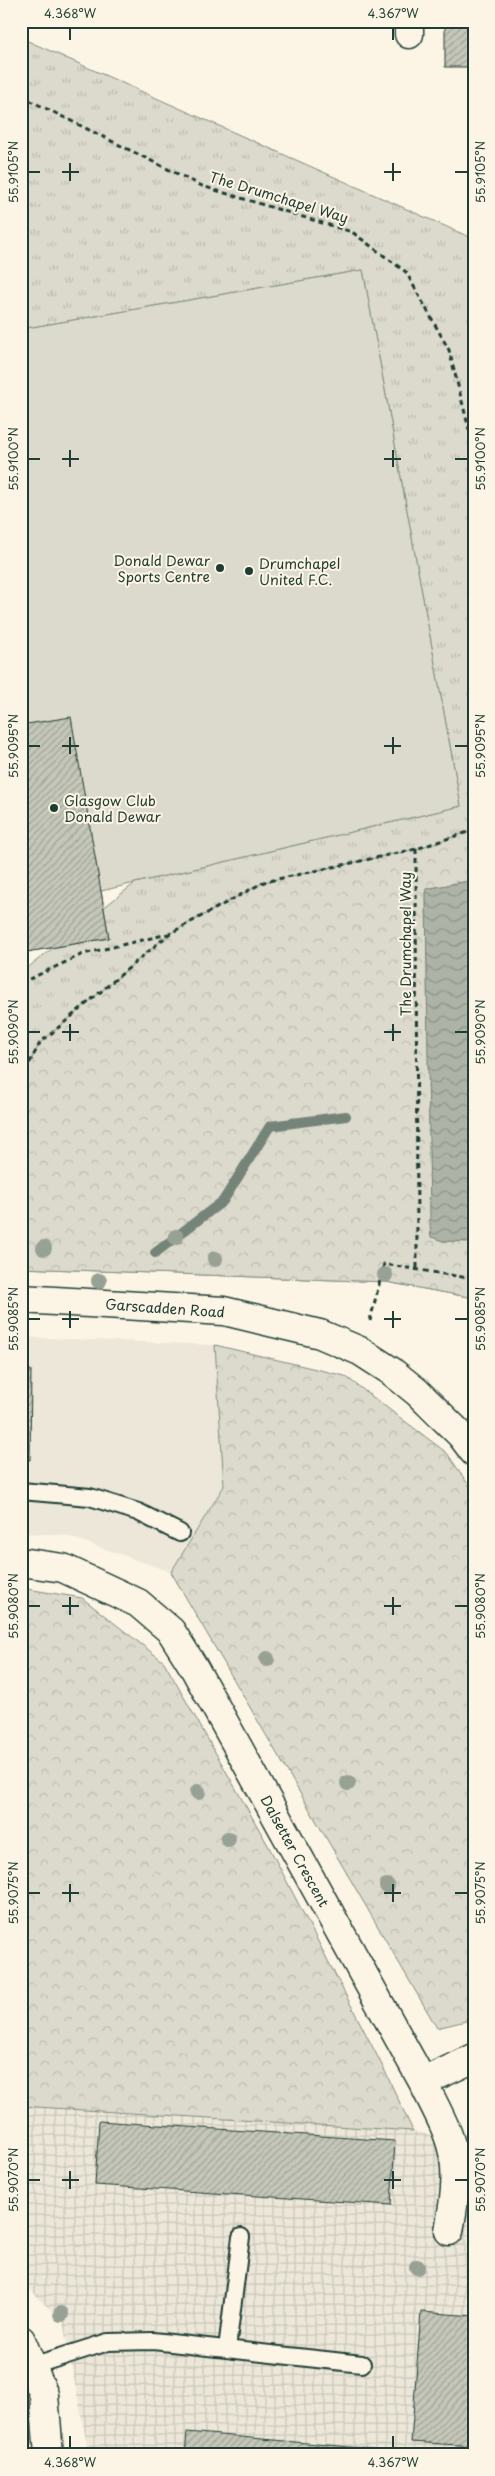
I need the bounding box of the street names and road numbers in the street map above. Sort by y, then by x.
street label: The Drumchapel Way [207,166,351,228]
street label: The Drumchapel Way [395,872,416,1016]
street label: Garscadden Road [105,1293,225,1323]
street label: Dalsetter Crescent [256,1791,335,1911]

